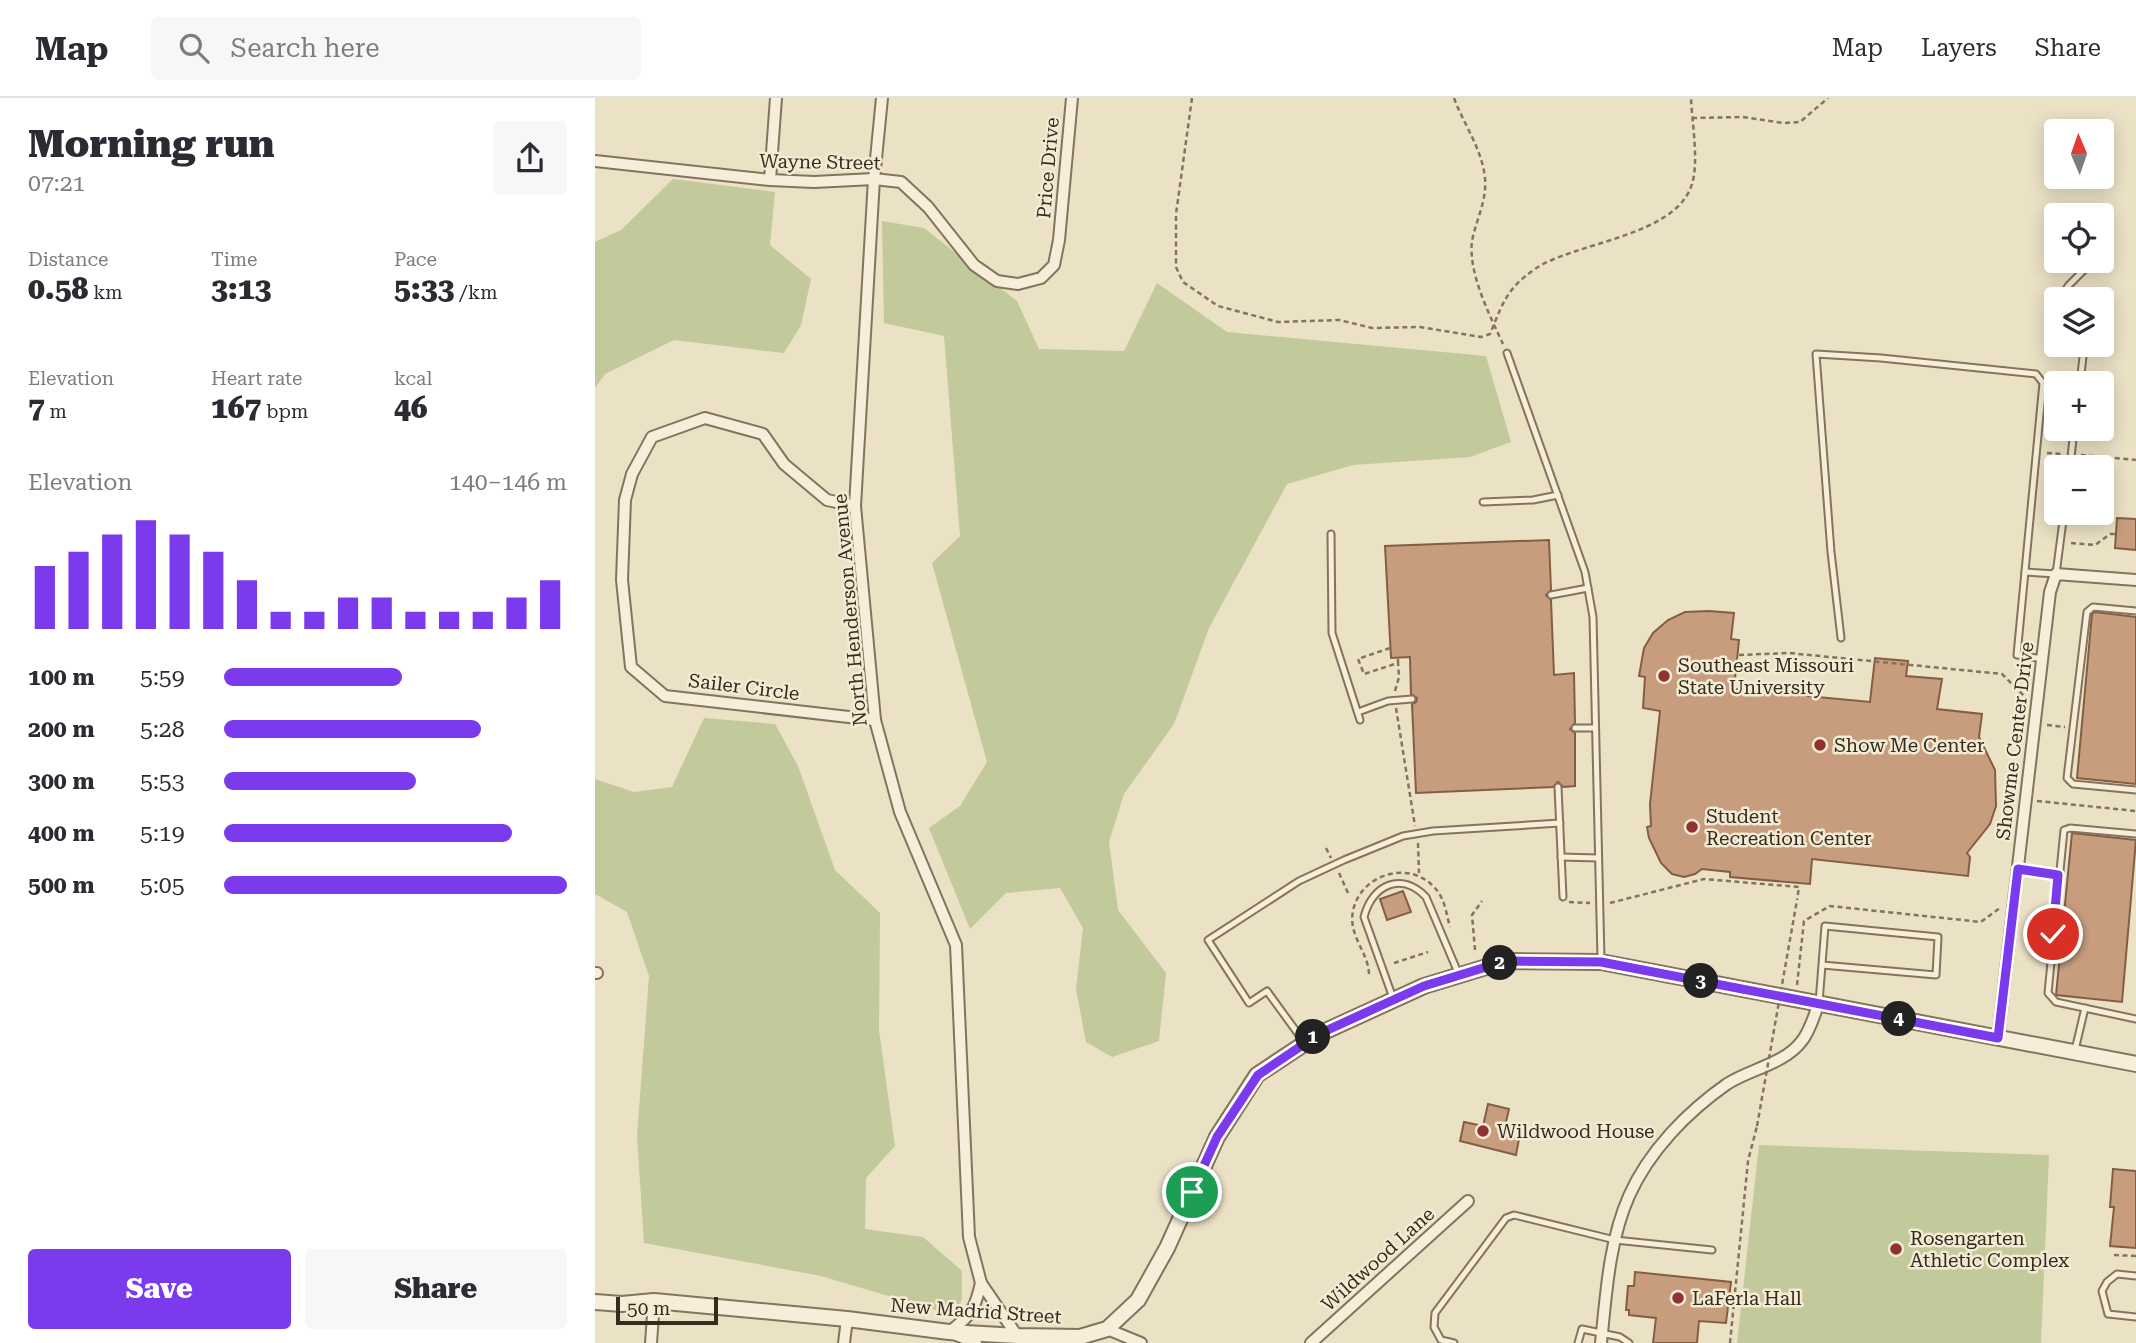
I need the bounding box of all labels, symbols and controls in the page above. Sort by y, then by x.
search box [151,17,641,80]
text: Map [35,29,109,68]
icon: search [175,29,213,67]
text: Search here [231,33,380,63]
text: Map [1832,34,1883,62]
text: Layers [1921,34,1997,62]
text: Share [2035,34,2101,62]
street label: Price Drive [1032,116,1064,220]
north arrow [2044,119,2114,189]
map controls [2044,119,2114,525]
button: share [493,121,567,195]
text: Morning run [28,122,275,166]
street label: Wayne Street [759,149,881,175]
text: 07:21 [28,170,85,197]
button: locate [2044,203,2114,273]
text: Distance [28,248,108,271]
text: Time [211,248,258,271]
text: Pace [394,248,437,271]
text: 0.58 [28,271,88,306]
text: 3:13 [211,271,271,306]
text: 5:33 [394,271,454,306]
text: km [88,281,123,304]
text: /km [454,281,498,304]
button: layers [2044,287,2114,357]
text: Elevation [28,367,114,390]
text: Heart rate [211,367,302,390]
text: kcal [394,367,432,390]
button: + [2044,371,2114,441]
text: 7 [28,390,45,425]
text: 167 [211,390,261,425]
text: 46 [394,390,428,425]
text: m [45,400,67,423]
text: bpm [261,400,308,423]
button: − [2044,455,2114,525]
text: Elevation [28,469,132,496]
text: 140–146 m [449,469,567,496]
street label: North Henderson Avenue [828,493,872,727]
street label: Showme Center Drive [1991,641,2039,841]
place label: Southeast Missouri State University [1678,654,1854,699]
text: 100 m [28,664,95,691]
text: 5:59 [140,664,185,691]
marker: Southeast Missouri State University [1656,668,1672,684]
street label: Sailer Circle [687,669,801,705]
text: 200 m [28,716,95,743]
text: 5:28 [140,716,185,743]
place label: Show Me Center [1834,734,1985,757]
marker: Show Me Center [1812,737,1828,753]
text: 300 m [28,768,95,795]
text: 5:53 [140,768,185,795]
place label: Student Recreation Center [1706,805,1872,850]
marker: Student Recreation Center [1684,819,1700,835]
text: 400 m [28,820,95,847]
text: 5:19 [140,820,185,847]
text: 500 m [28,872,95,899]
text: 5:05 [140,872,185,899]
pin [2023,904,2083,964]
icon: check [2034,915,2072,953]
pin: 2 [1483,946,1517,980]
text: 2 [1494,951,1505,974]
pin: 3 [1683,964,1719,998]
text: 3 [1695,969,1706,992]
pin: 4 [1881,1002,1917,1037]
text: 4 [1893,1007,1904,1030]
pin: 1 [1295,1020,1331,1054]
text: 1 [1307,1025,1318,1048]
place label: Wildwood House [1497,1120,1655,1143]
marker: Wildwood House [1475,1123,1491,1139]
pin [1162,1162,1222,1222]
icon: arrive [1173,1173,1211,1211]
street label: Wildwood Lane [1317,1202,1439,1316]
place label: Rosengarten Athletic Complex [1910,1227,2069,1272]
marker: Rosengarten Athletic Complex [1888,1241,1904,1257]
button: Save [28,1249,291,1329]
button: Share [305,1249,567,1329]
place label: LaFerla Hall [1692,1287,1802,1310]
marker: LaFerla Hall [1670,1290,1686,1306]
scale bar [616,1294,717,1326]
street label: New Madrid Street [890,1294,1062,1328]
text: 50 m [627,1297,670,1320]

